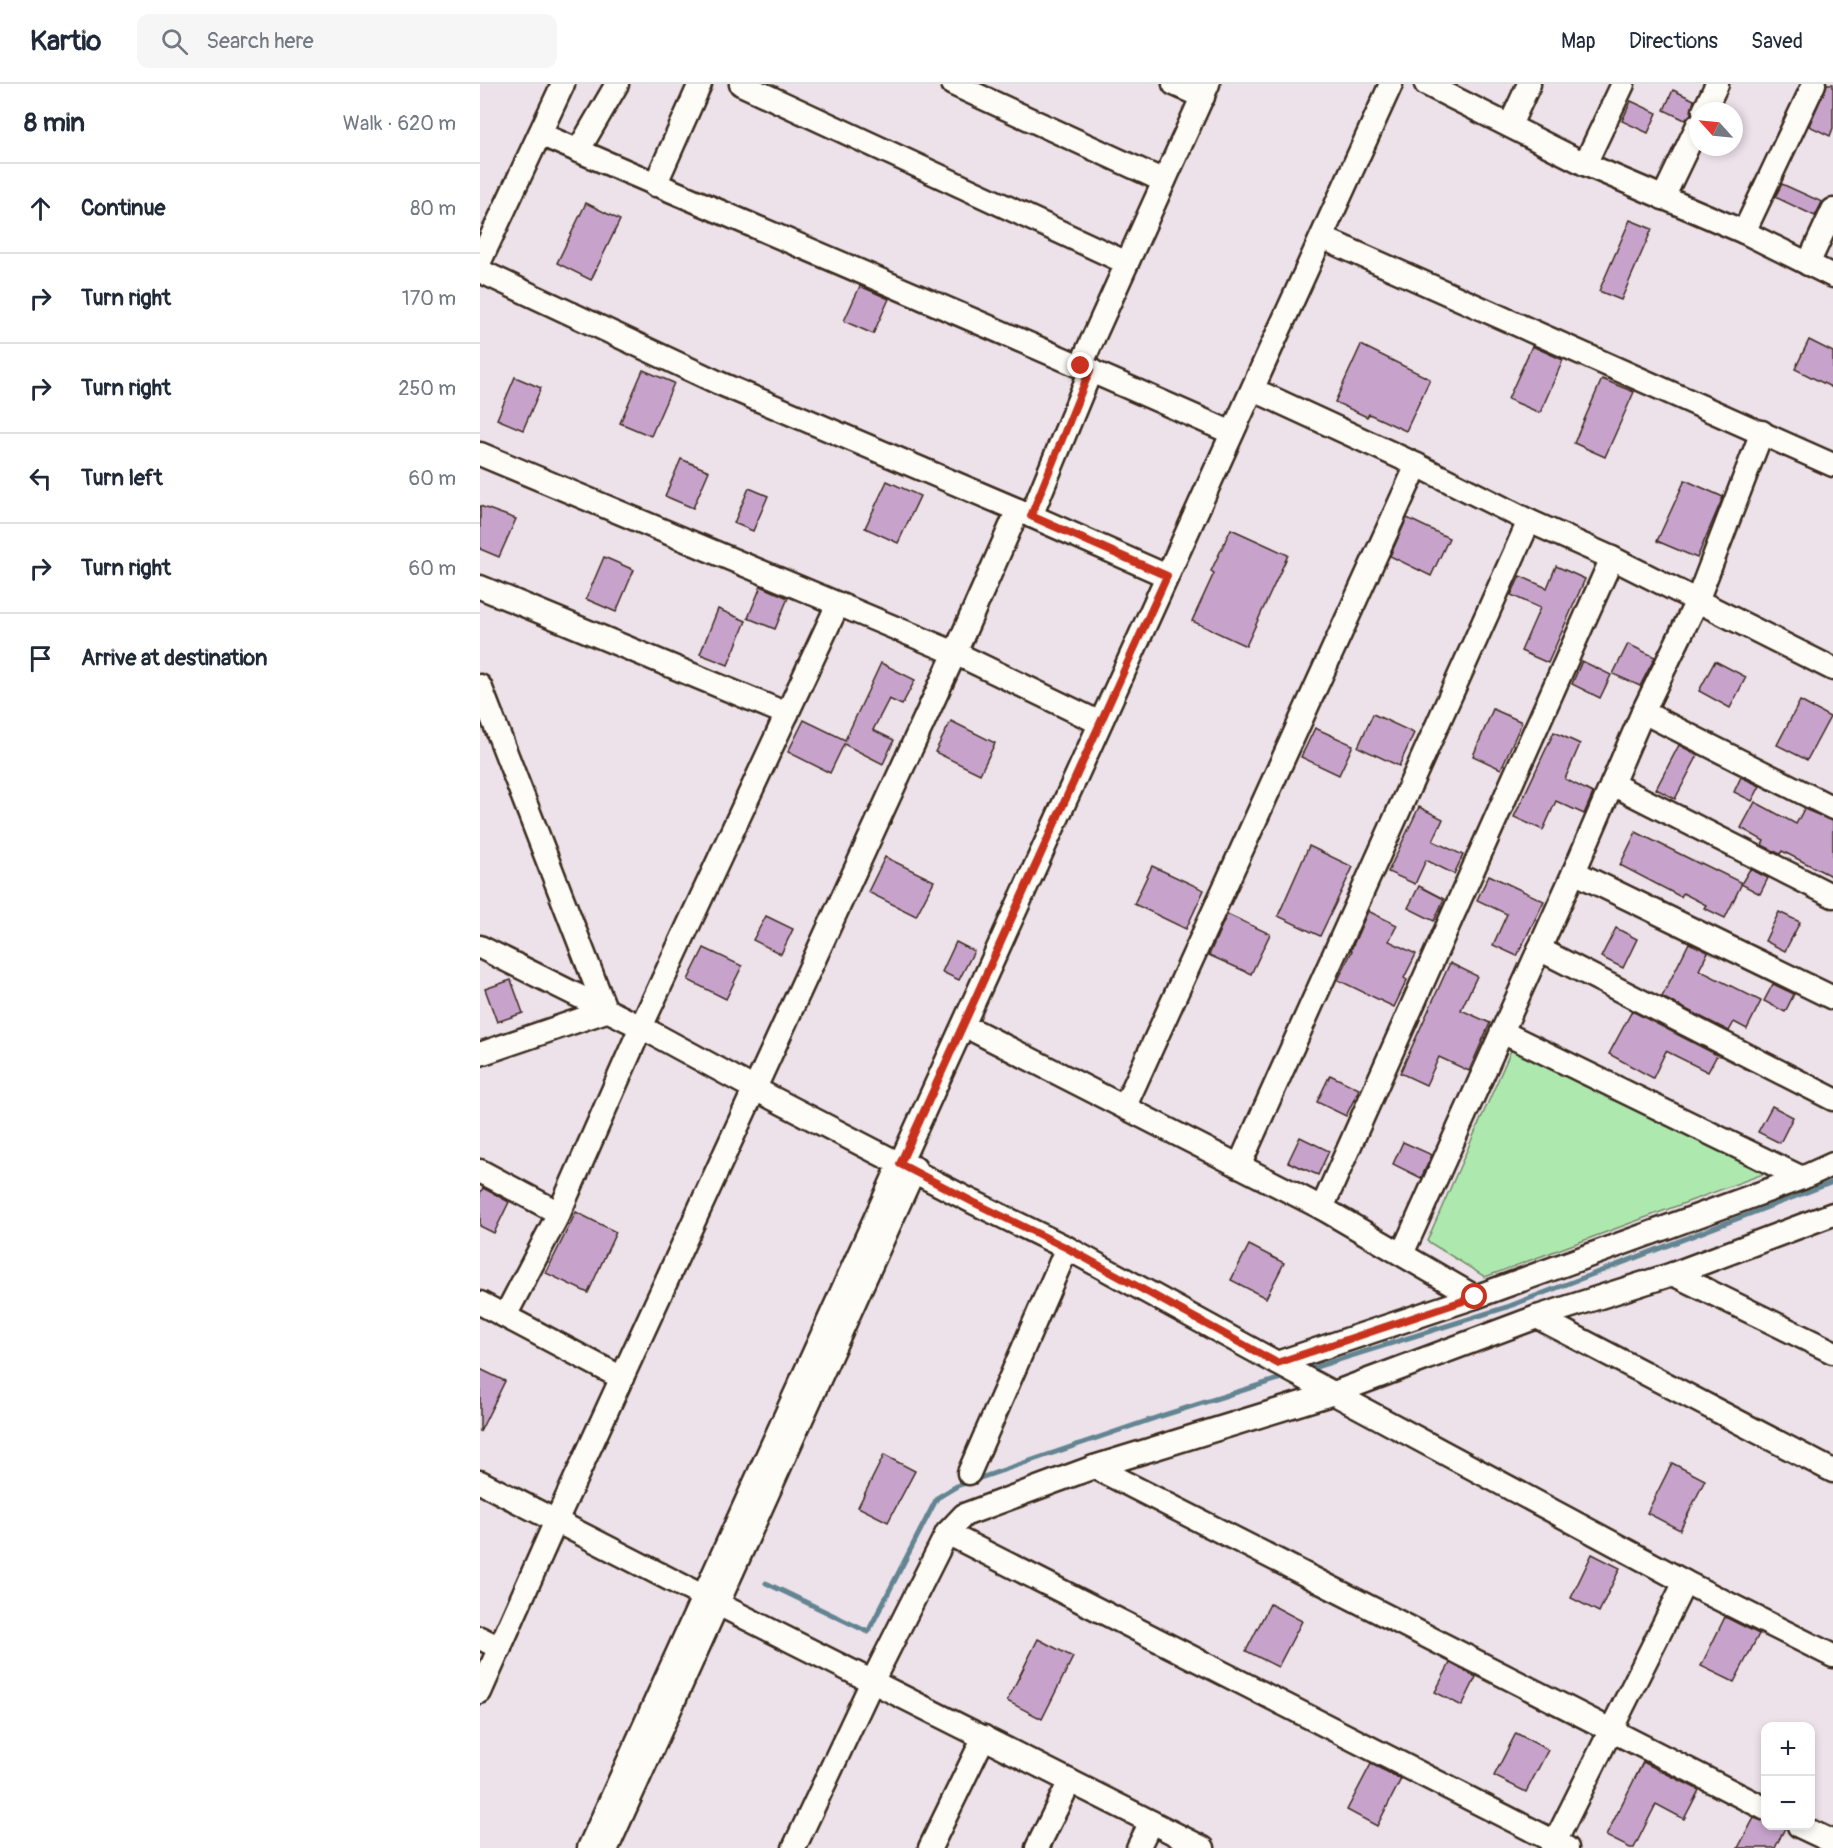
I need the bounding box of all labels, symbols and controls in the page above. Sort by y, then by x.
search box [137,14,557,68]
text: Kartio [30,24,101,59]
icon: search [158,25,191,58]
text: Search here [206,27,314,55]
text: Map [1561,28,1596,55]
text: Directions [1629,28,1718,55]
text: Saved [1751,28,1803,55]
north arrow [1689,102,1743,156]
text: 8 min [24,107,85,139]
text: Walk · 620 m [343,111,456,136]
icon: ahead [24,192,57,225]
text: Continue [81,194,165,222]
text: 80 m [410,196,456,221]
icon: right [24,282,57,315]
text: Turn right [81,284,171,312]
text: 170 m [402,286,456,311]
route end [1067,352,1093,378]
icon: right [24,372,57,405]
text: Turn right [81,374,171,402]
text: 250 m [398,376,456,401]
icon: left [24,462,57,495]
text: Turn left [81,464,163,492]
text: 60 m [409,466,456,491]
icon: right [24,552,57,585]
text: Turn right [81,554,171,582]
text: 60 m [409,556,456,581]
icon: arrive [24,642,57,675]
text: Arrive at destination [81,644,267,672]
route start [1461,1283,1487,1309]
map controls [1761,1722,1815,1830]
button: + [1761,1722,1815,1776]
button: − [1761,1776,1815,1830]

